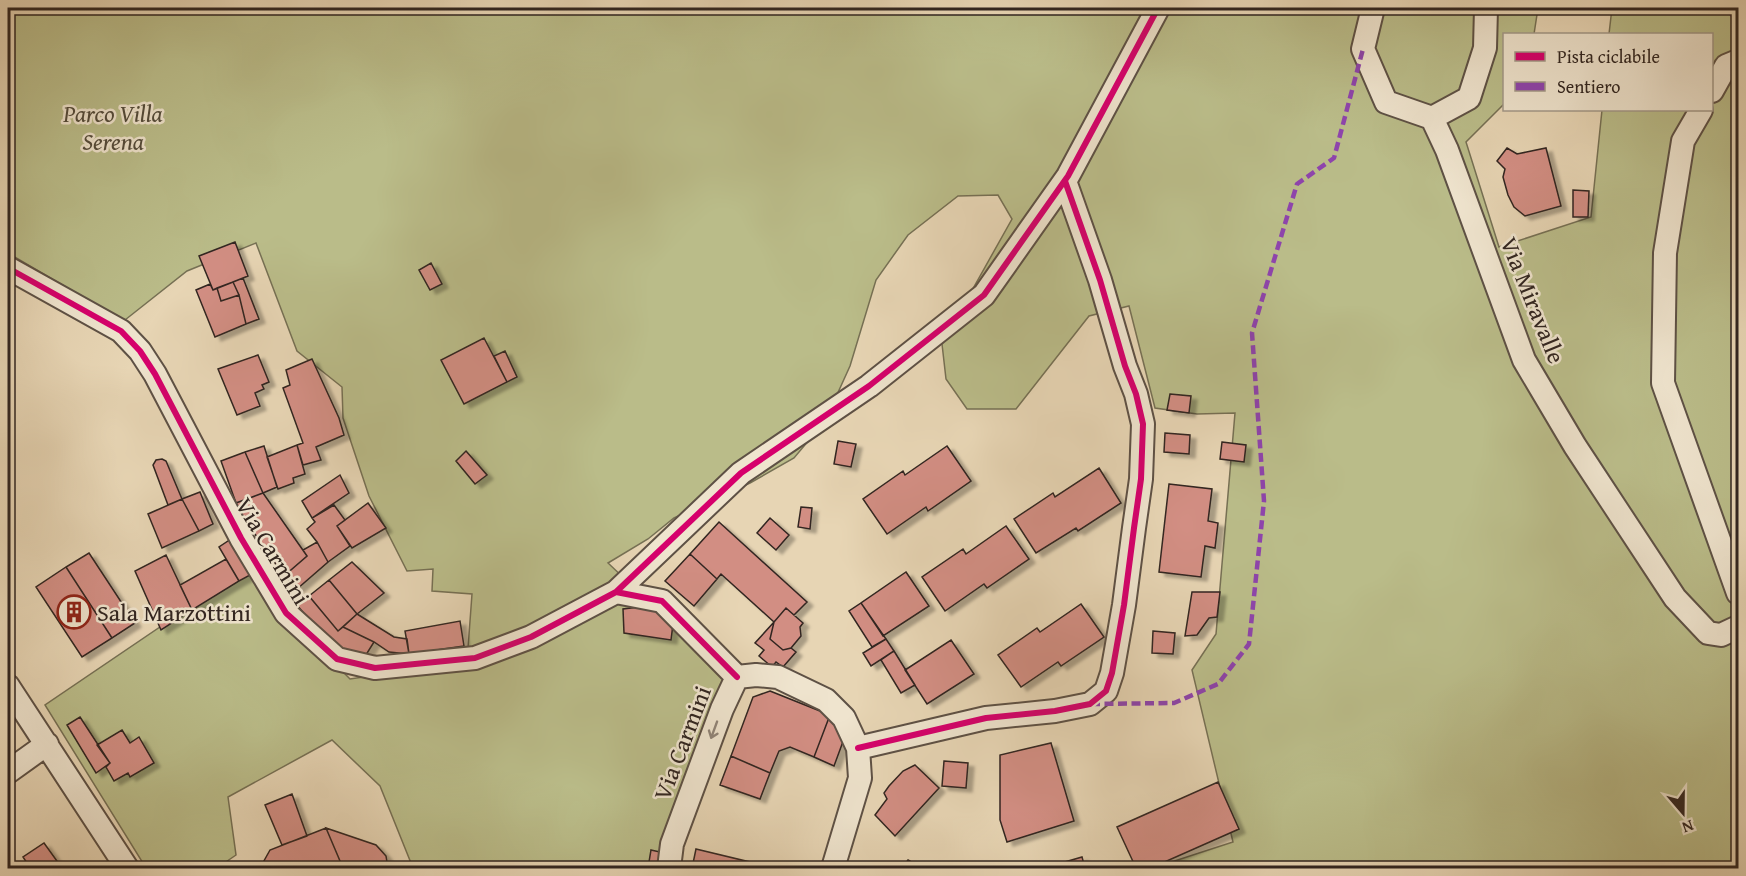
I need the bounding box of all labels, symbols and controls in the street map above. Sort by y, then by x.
legend [1503,33,1713,111]
text: Pista ciclabile [1557,43,1660,70]
text: Sentiero [1557,73,1621,100]
park label: Parco Villa Serena [62,96,163,159]
street label: Via Miravalle [1492,231,1574,369]
street label: Via Carmini [227,491,319,612]
building icon: Sala Marzottini [56,594,92,630]
place label: Sala Marzottini [97,595,251,630]
street label: Via Carmini [644,681,720,805]
one-way arrow [708,721,719,739]
north arrow [1653,783,1713,843]
text: N [1679,814,1697,840]

